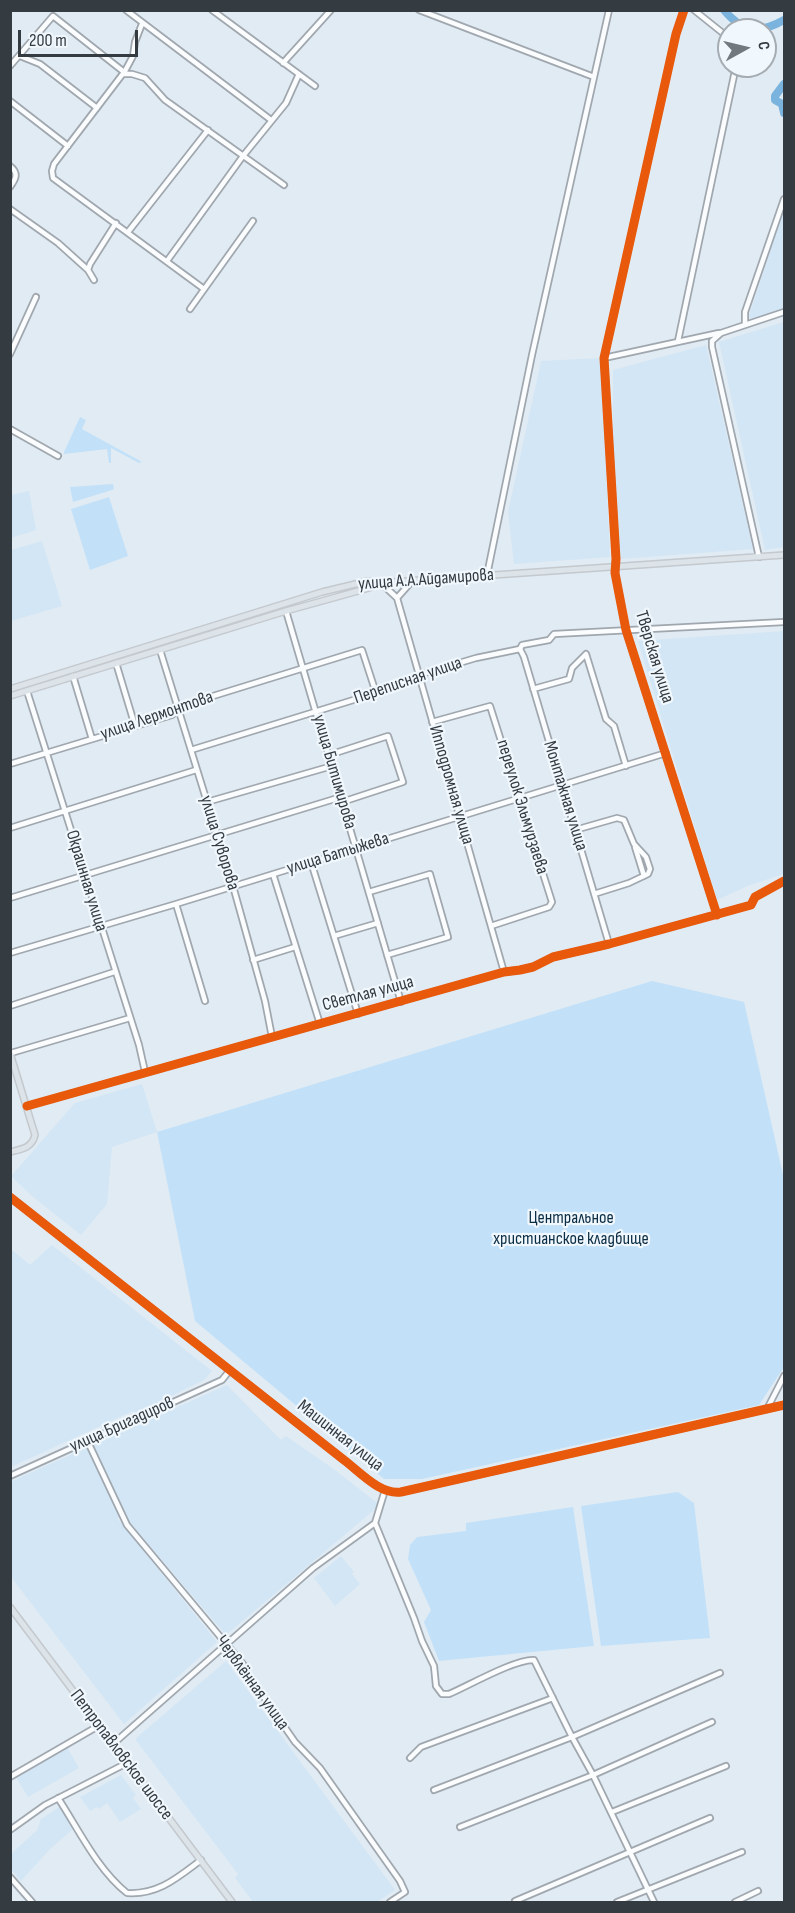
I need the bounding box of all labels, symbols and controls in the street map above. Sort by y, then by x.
scale bar [21,18,141,56]
north arrow [717,18,777,78]
text: 200 m [29,30,67,51]
text: С [753,40,773,51]
street label: улица А.А.Айдамирова [357,564,495,596]
street label: Тверская улица [630,608,678,706]
street label: Переписная улица [351,652,465,710]
street label: улица Лермонтова [98,687,216,745]
street label: улица Битимирова [307,712,361,832]
street label: Ипподромная улица [424,723,478,847]
street label: переулок Эльмурзаева [491,737,553,877]
street label: Монтажная улица [538,739,592,853]
street label: улица Суворова [194,793,244,893]
street label: Окраинная улица [60,828,112,934]
street label: улица Батыжева [284,828,392,880]
street label: Светлая улица [320,971,416,1017]
park label: Центральное христианское кладбище [493,1207,649,1250]
street label: улица Бригадиров [67,1392,177,1458]
street label: Машинная улица [293,1396,387,1476]
street label: Червлённая улица [211,1632,293,1734]
street label: Петропавловское шоссе [65,1685,177,1825]

